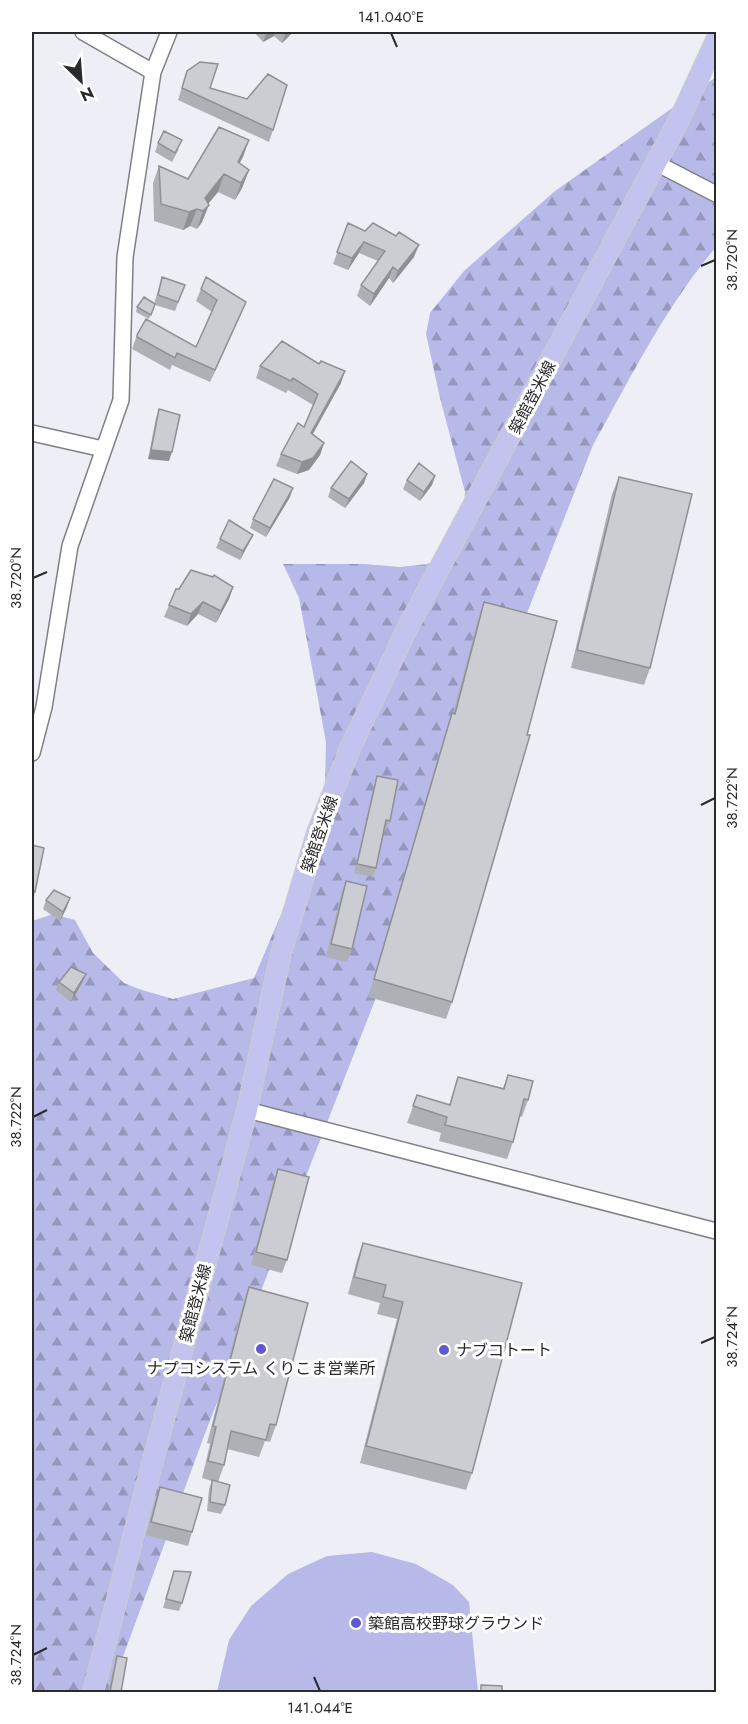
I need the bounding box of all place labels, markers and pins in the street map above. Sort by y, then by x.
place label: ナブコトート [456,1339,552,1362]
marker: ナプコシステム くりこま営業所 [254,1342,268,1356]
marker: ナブコトート [437,1343,451,1357]
place label: ナプコシステム くりこま営業所 [147,1357,375,1380]
place label: 築館高校野球グラウンド [368,1612,544,1635]
marker: 築館高校野球グラウンド [349,1616,363,1630]

